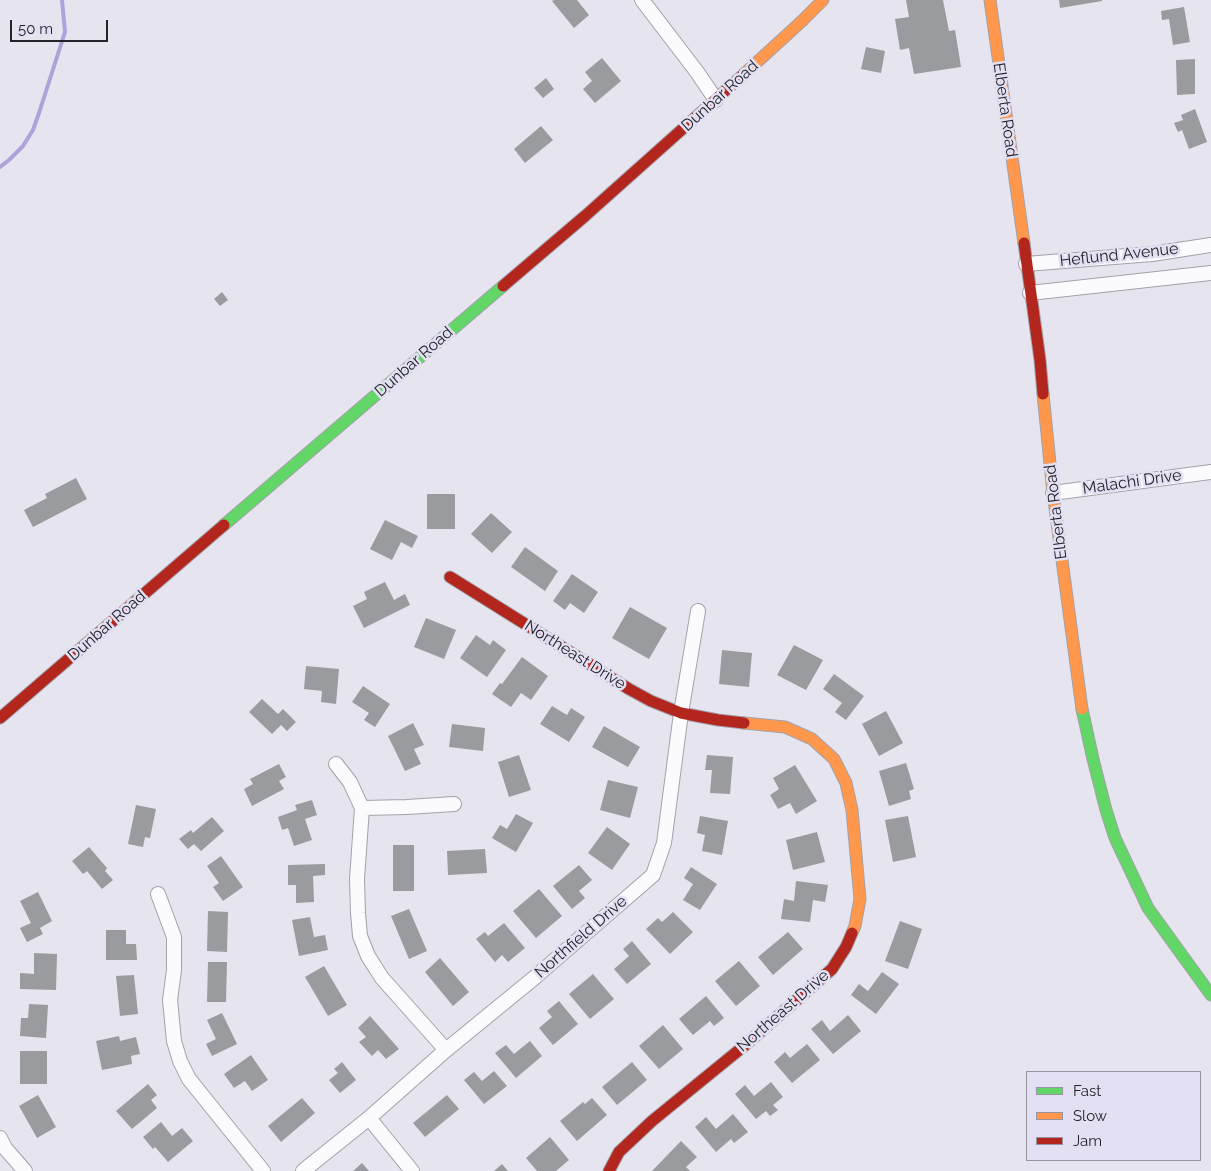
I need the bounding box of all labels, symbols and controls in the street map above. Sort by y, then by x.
scale bar [12,10,110,42]
text: 50 m [18,20,53,38]
street label: Dunbar Road [678,56,762,136]
street label: Elberta Road [989,61,1021,159]
street label: Heflund Avenue [1059,239,1179,271]
street label: Dunbar Road [371,323,457,401]
street label: Elberta Road [1041,463,1071,561]
street label: Malachi Drive [1081,466,1183,498]
street label: Dunbar Road [64,587,150,665]
street label: Northeast Drive [521,616,629,694]
street label: Northfield Drive [531,892,631,982]
street label: Northeast Drive [733,966,833,1056]
legend [1026,1071,1201,1161]
text: Fast [1073,1082,1101,1100]
text: Slow [1073,1107,1107,1125]
text: Jam [1073,1132,1102,1150]

